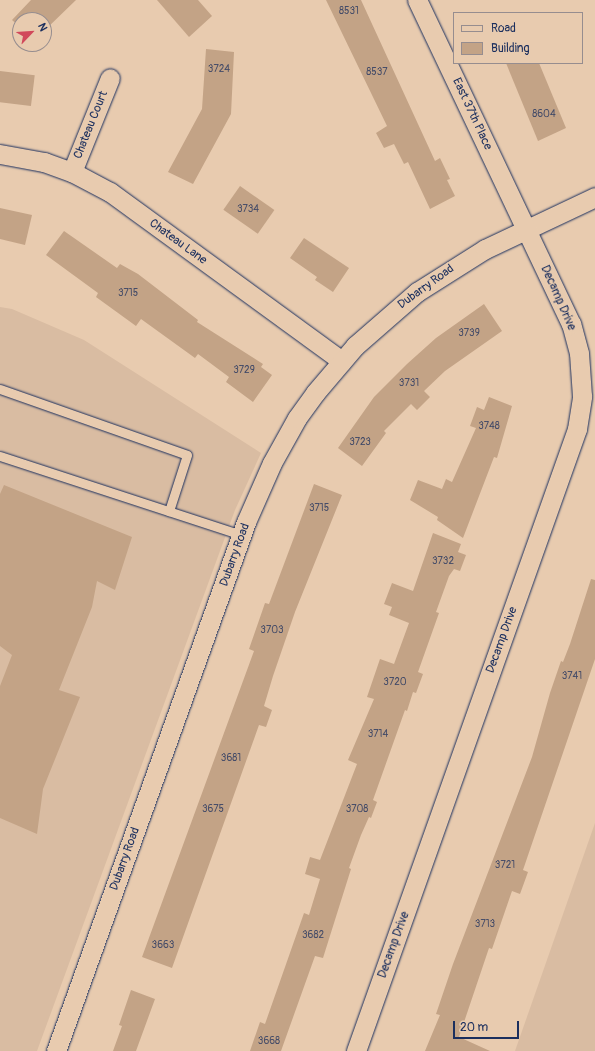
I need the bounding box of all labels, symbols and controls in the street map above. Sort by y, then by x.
house number: 8531 [339,6,359,18]
north arrow [12,12,52,52]
legend [453,12,583,64]
text: N [35,21,50,33]
text: Road [491,21,516,36]
text: Building [491,41,530,56]
house number: 3724 [208,64,230,76]
house number: 8537 [366,67,388,79]
street label: East 37th Place [449,76,495,152]
street label: Chateau Court [71,89,111,161]
house number: 8604 [532,109,556,121]
house number: 3734 [237,204,259,216]
street label: Chateau Lane [146,216,210,268]
street label: Dubarry Road [395,262,457,312]
street label: Decamp Drive [537,263,579,333]
house number: 3715 [118,288,138,300]
house number: 3739 [458,328,480,340]
house number: 3729 [233,365,255,377]
house number: 3731 [399,378,419,390]
house number: 3748 [478,421,500,433]
house number: 3723 [349,437,371,449]
house number: 3715 [309,503,329,515]
street label: Dubarry Road [217,522,253,588]
house number: 3732 [432,556,454,568]
street label: Decamp Drive [483,605,521,675]
house number: 3703 [260,625,284,637]
house number: 3741 [562,671,582,683]
house number: 3720 [383,677,407,689]
house number: 3714 [368,729,388,741]
house number: 3681 [221,753,241,765]
house number: 3675 [202,804,224,816]
house number: 3708 [346,804,368,816]
street label: Dubarry Road [107,826,143,892]
house number: 3721 [495,860,515,872]
street label: Decamp Drive [375,910,413,980]
house number: 3713 [475,919,495,931]
house number: 3682 [302,930,324,942]
house number: 3663 [152,940,174,952]
scale bar [455,1013,521,1039]
text: 20 m [460,1020,488,1035]
house number: 3668 [258,1036,280,1048]

